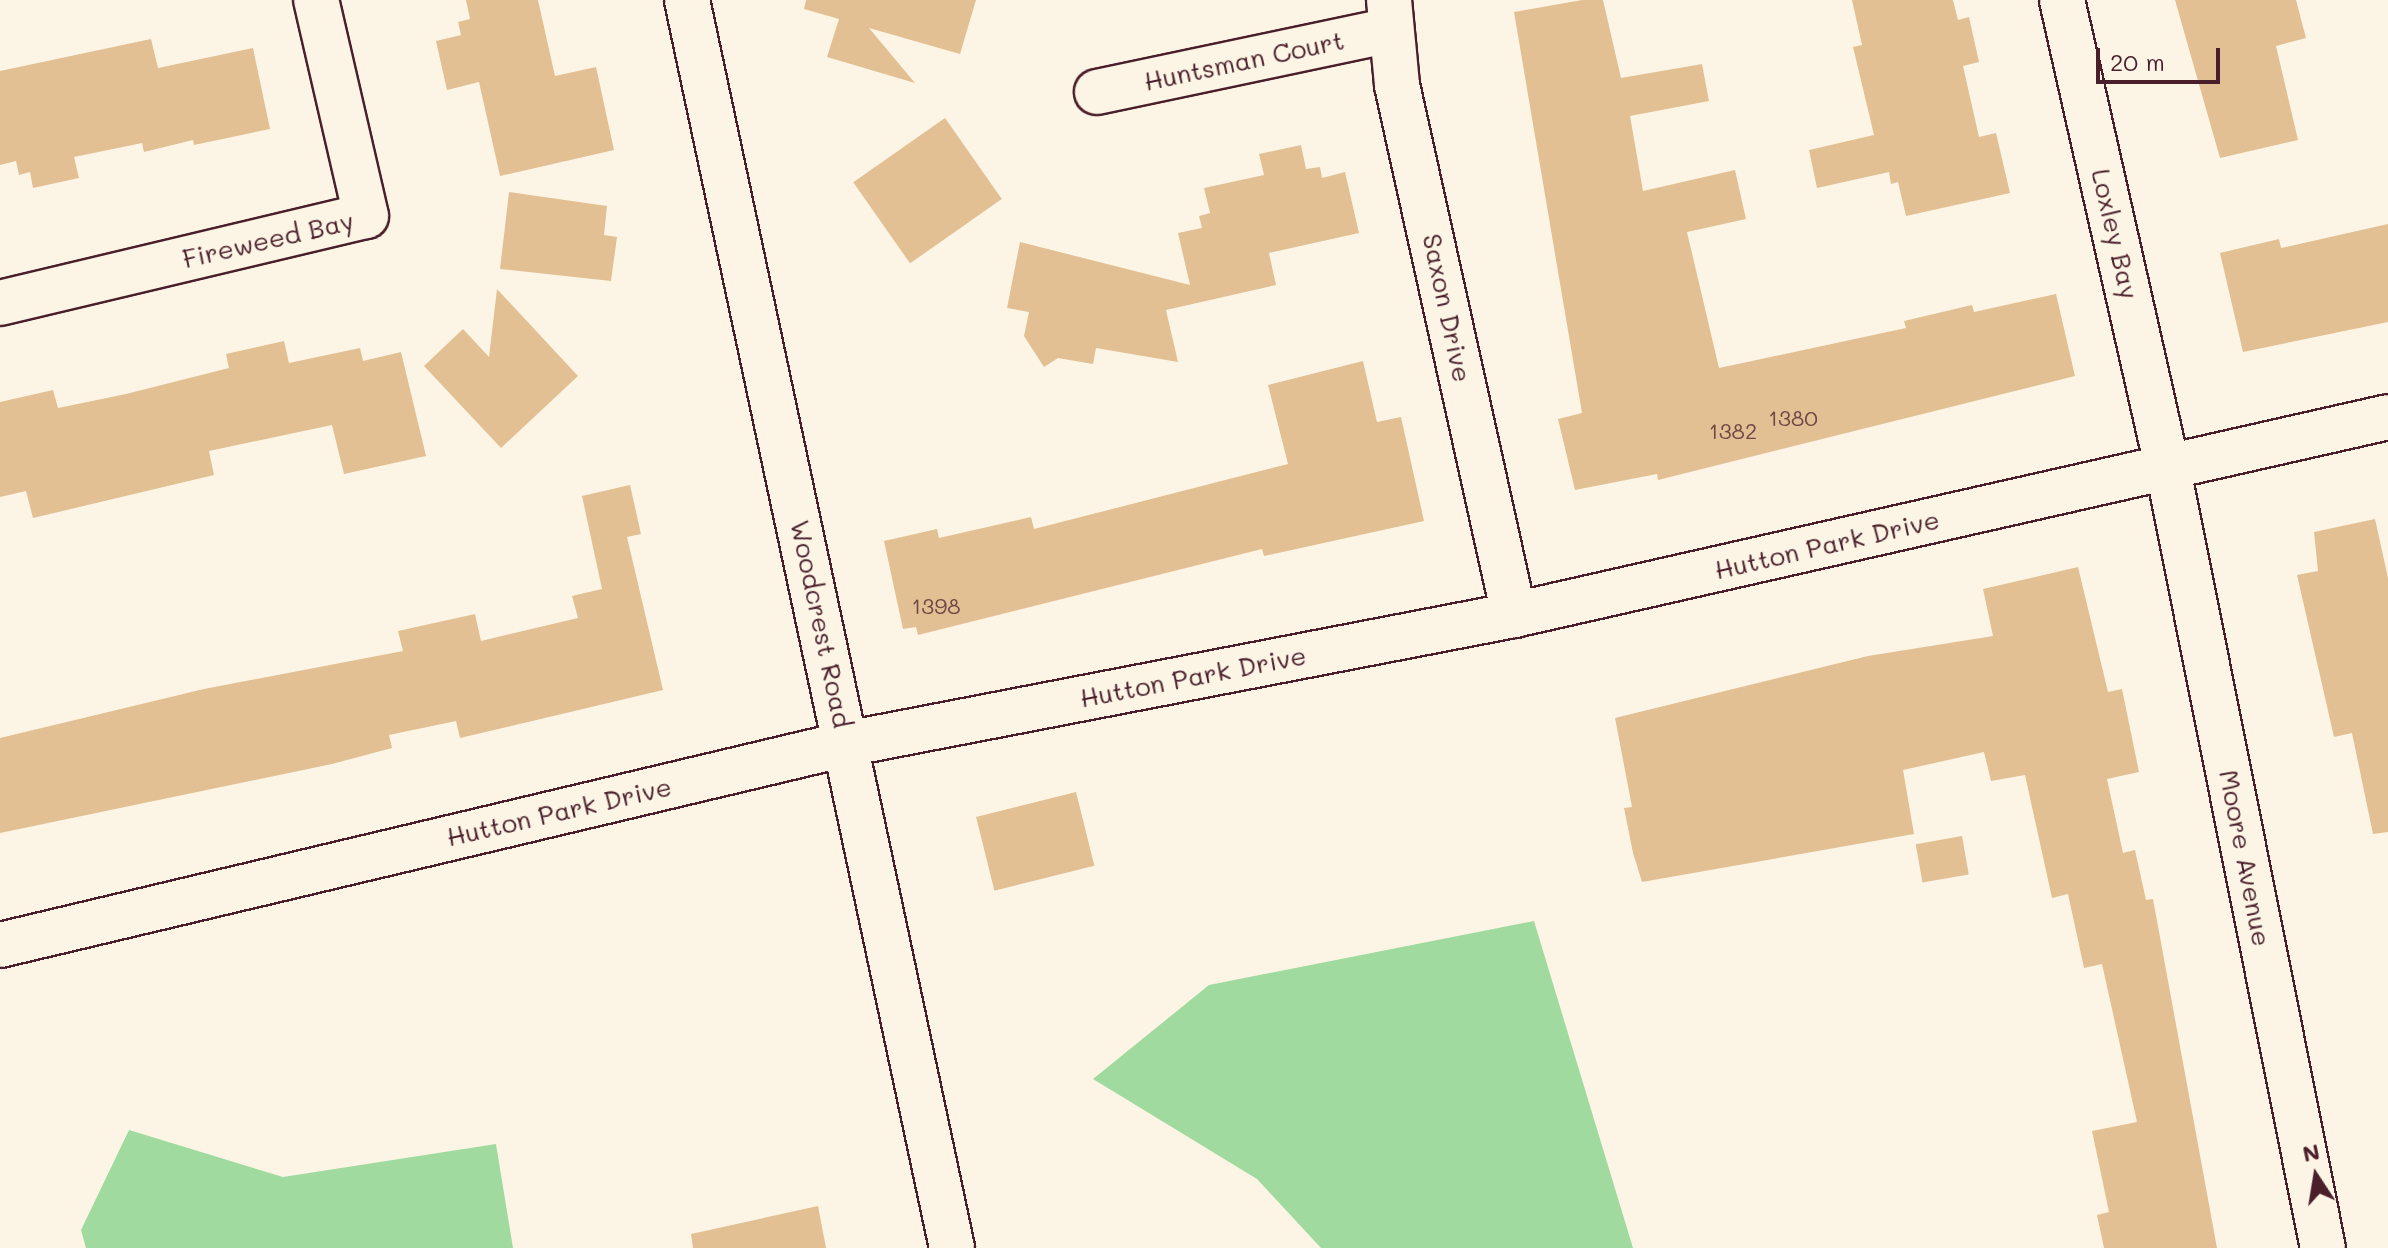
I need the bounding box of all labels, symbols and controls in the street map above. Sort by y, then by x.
street label: Huntsman Court [1141,25,1347,97]
scale bar [2100,32,2224,82]
text: 20 m [2110,46,2165,77]
street label: Loxley Bay [2085,166,2145,302]
street label: Fireweed Bay [179,205,357,275]
street label: Saxon Drive [1416,231,1478,385]
house number: 1380 [1768,405,1818,431]
house number: 1382 [1709,418,1757,444]
street label: Hutton Park Drive [1712,504,1942,586]
street label: Woodcrest Road [784,517,858,731]
house number: 1398 [911,593,961,619]
street label: Hutton Park Drive [1077,640,1309,714]
street label: Moore Avenue [2213,767,2277,949]
street label: Hutton Park Drive [444,771,674,853]
north arrow [2276,1136,2356,1216]
text: N [2300,1136,2322,1168]

